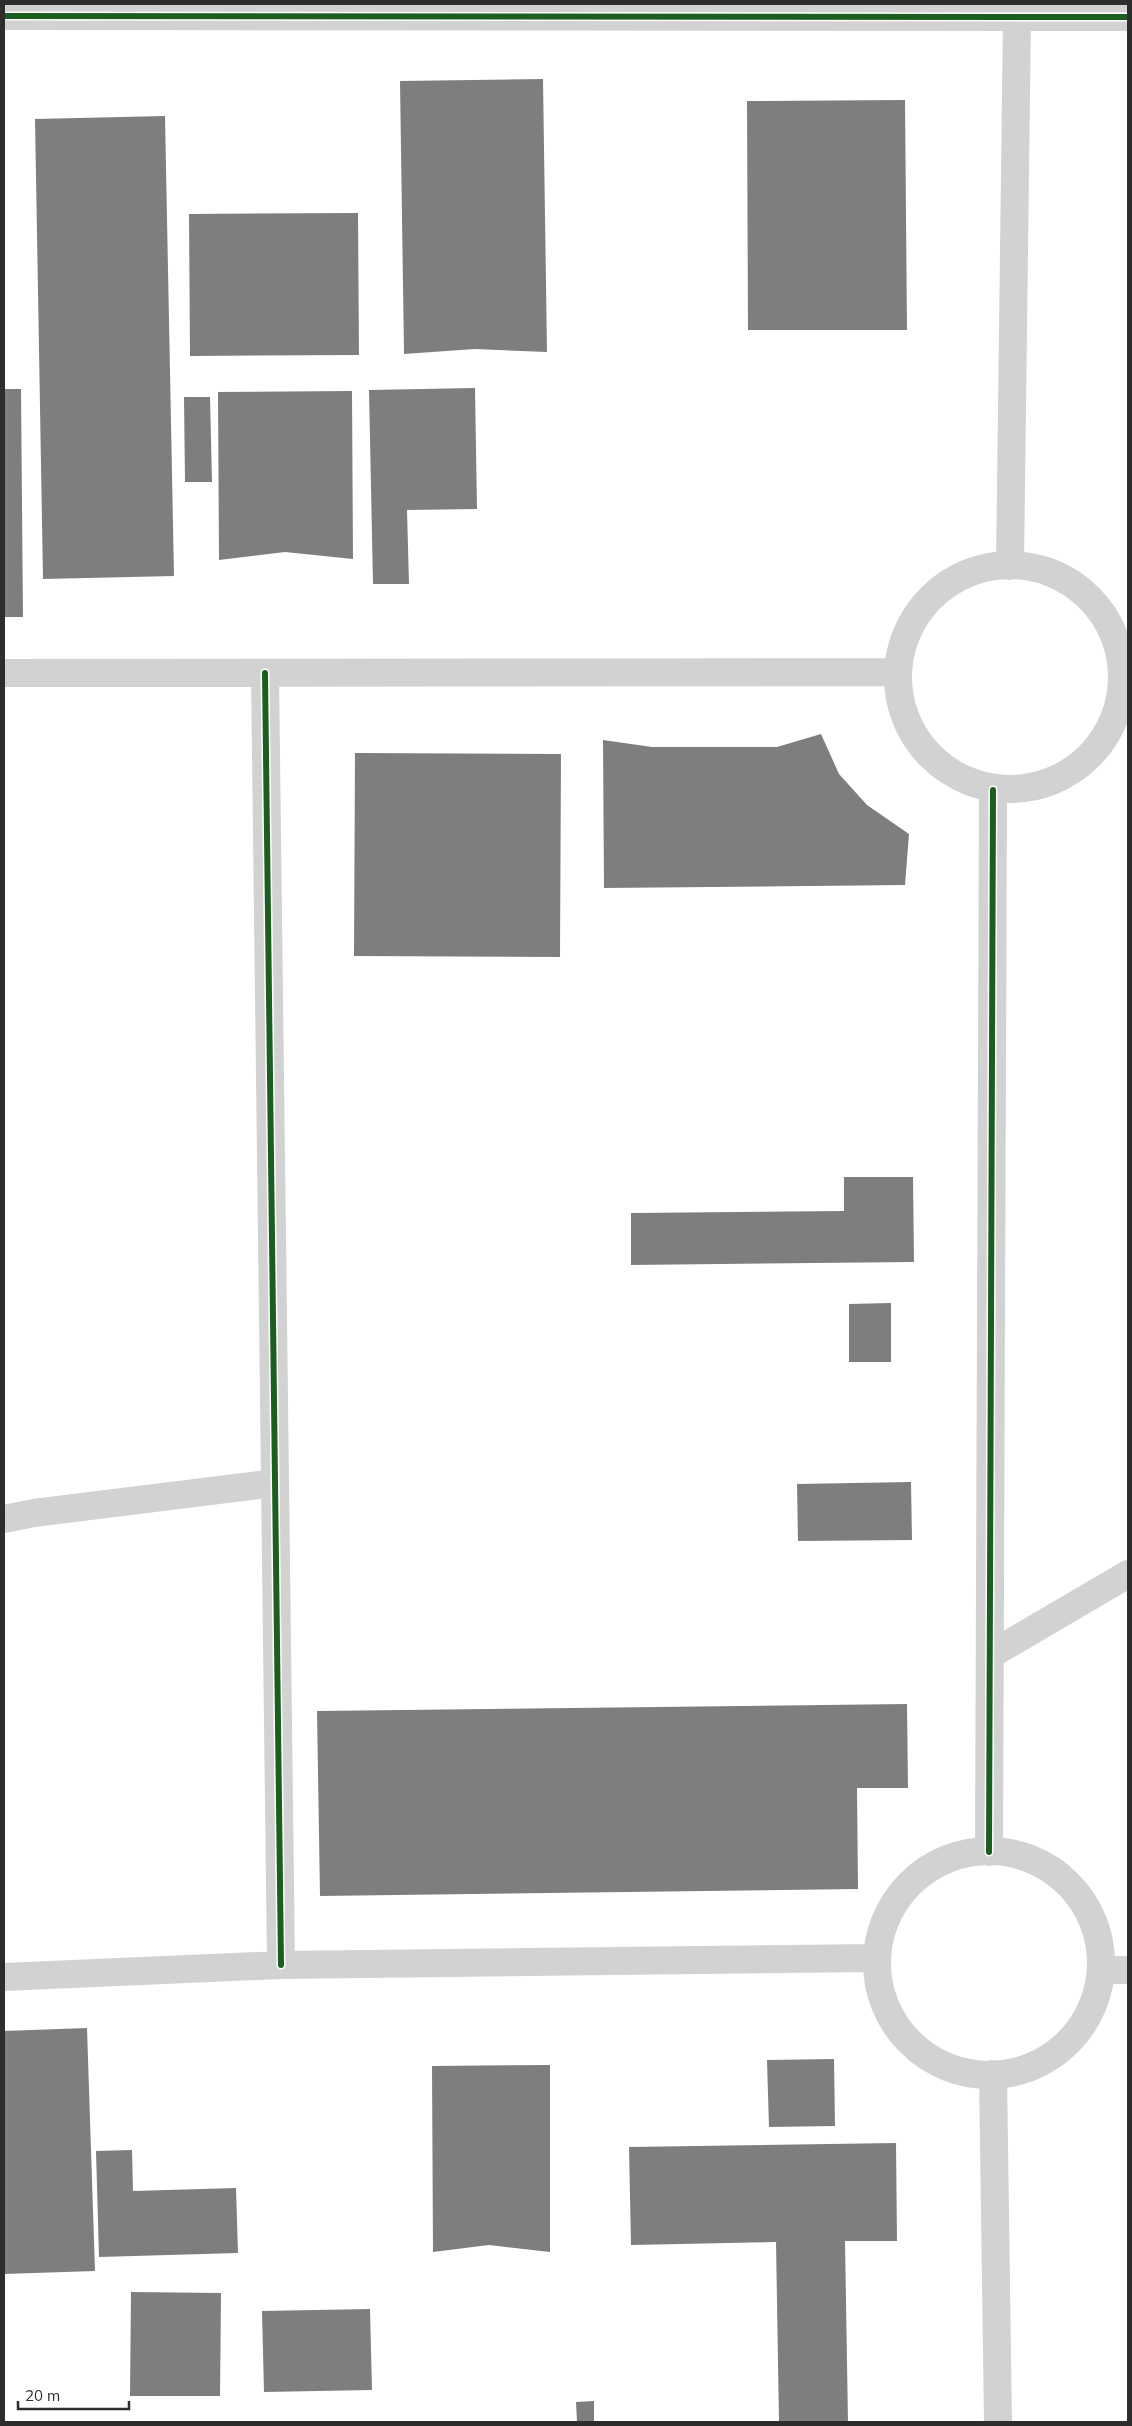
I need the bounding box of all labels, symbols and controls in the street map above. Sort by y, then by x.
scale bar [18,2378,129,2410]
text: 20 m [25,2386,60,2405]

